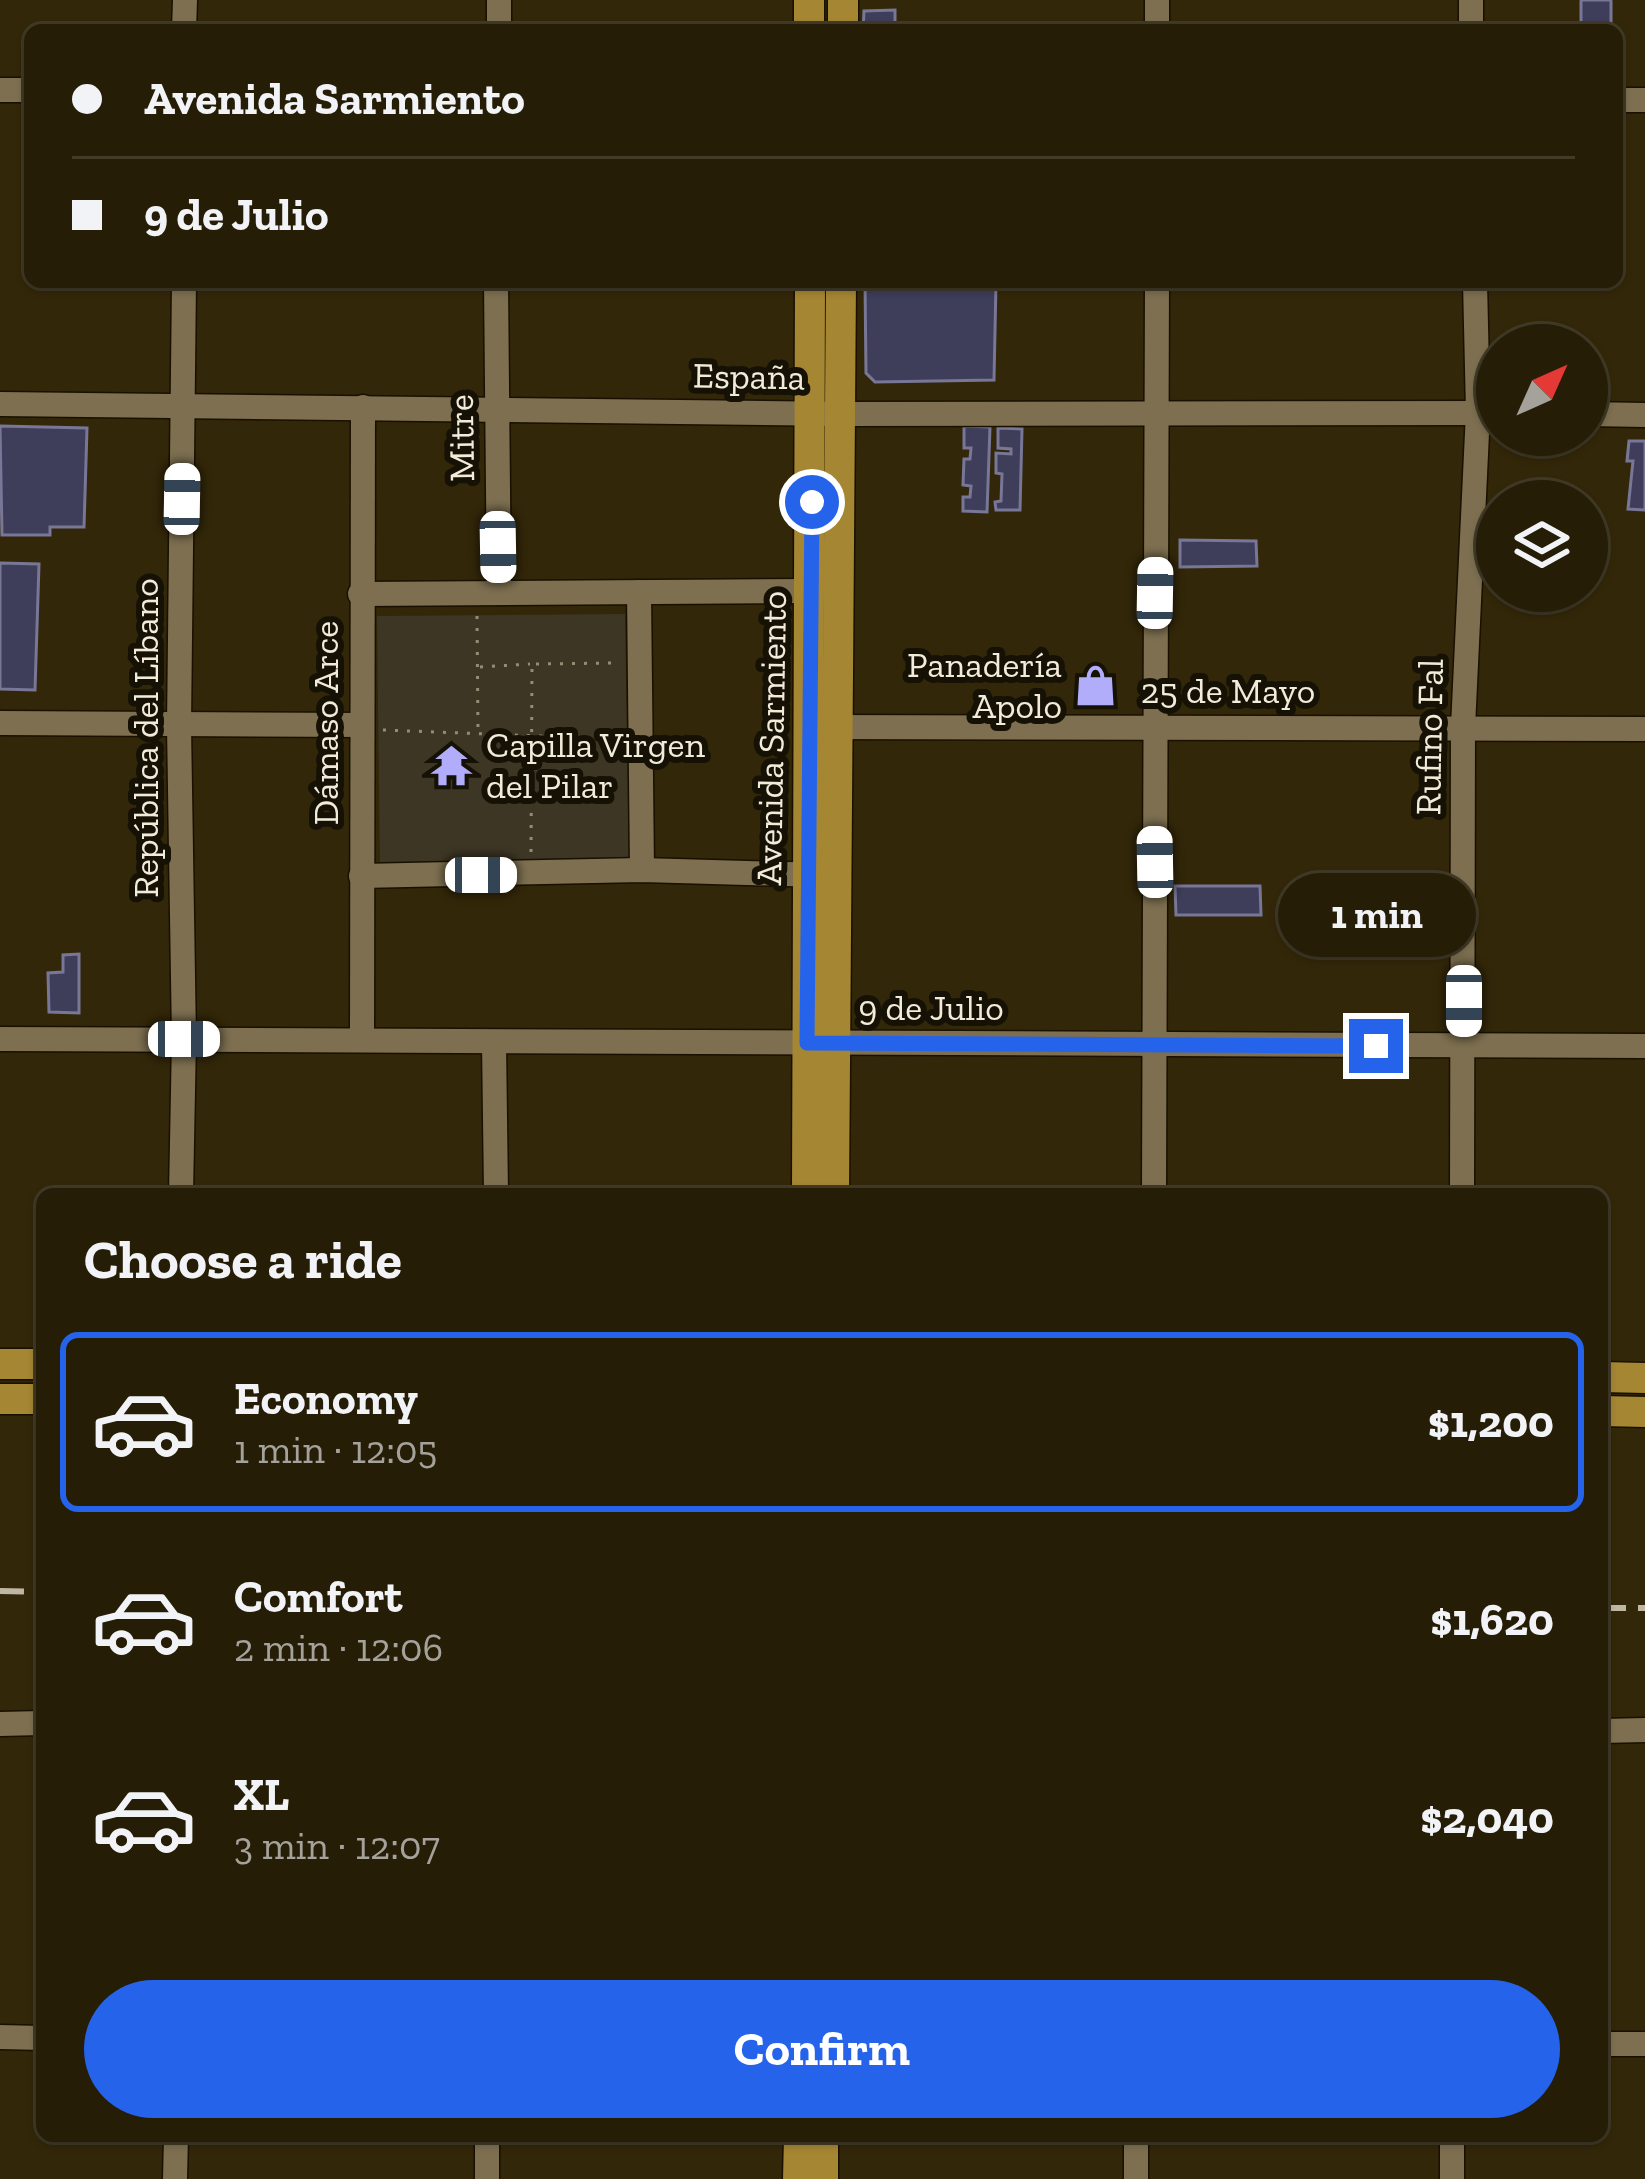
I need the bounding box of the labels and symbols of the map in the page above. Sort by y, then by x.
north arrow [1476,324,1608,456]
street label: España [693,354,805,398]
street label: Mitre [439,394,483,482]
car [163,463,201,535]
route start [785,475,839,529]
car [479,511,517,583]
car [1136,557,1174,629]
street label: República del Líbano [124,578,167,898]
street label: Avenida Sarmiento [747,590,795,886]
street label: Dámaso Arce [304,621,347,825]
place label: Panadería Apolo [907,643,1062,727]
street label: Rufino Fal [1406,658,1452,816]
shop icon: Panadería Apolo [1073,662,1119,708]
street label: 25 de Mayo [1141,669,1315,712]
place label: Capilla Virgen del Pilar [486,723,705,807]
temple icon: Capilla Virgen del Pilar [429,742,475,788]
car [1136,826,1174,898]
car [445,857,517,893]
callout: 1 min [1277,872,1475,956]
car [1446,965,1482,1037]
street label: 9 de Julio [858,986,1004,1029]
route end [1349,1019,1403,1073]
car [148,1021,220,1057]

